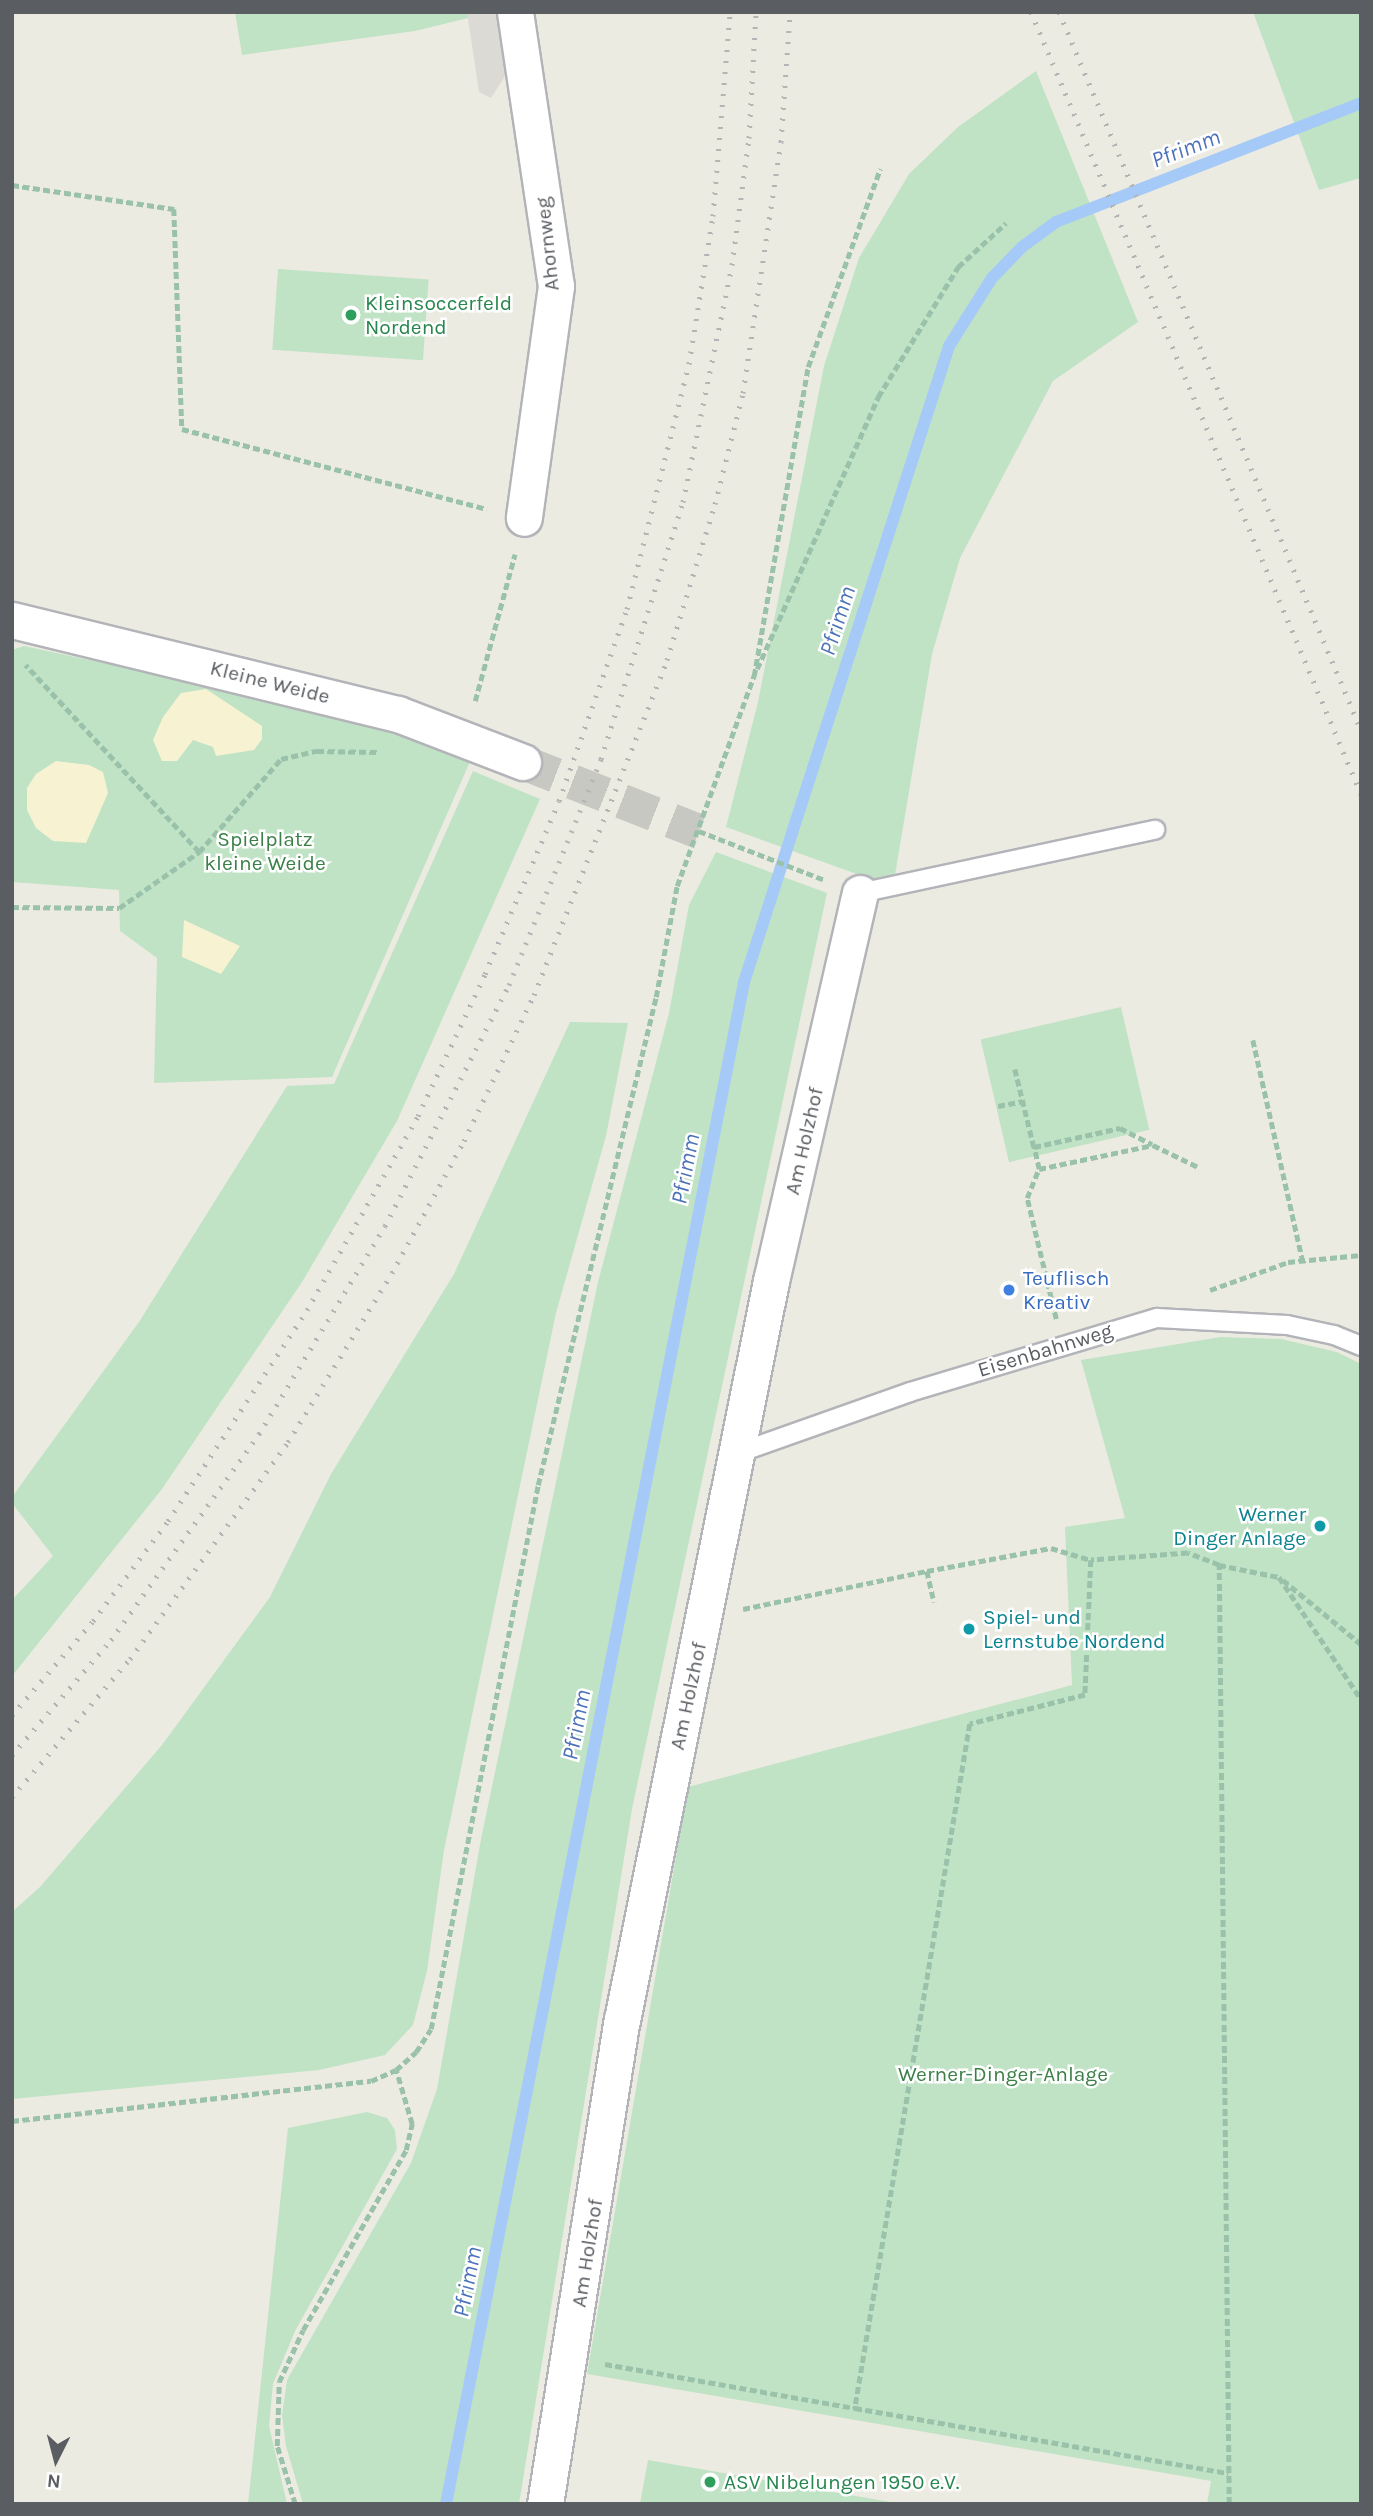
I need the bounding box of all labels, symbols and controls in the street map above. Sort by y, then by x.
water label: Pfrimm [1148,123,1224,175]
street label: Ahornweg [530,196,564,292]
place label: Kleinsoccerfeld Nordend [365,290,512,340]
marker: Kleinsoccerfeld Nordend [343,307,359,323]
water label: Pfrimm [814,583,862,659]
street label: Kleine Weide [208,655,332,709]
park label: Spielplatz kleine Weide [204,826,326,876]
street label: Am Holzhof [779,1085,829,1197]
water label: Pfrimm [666,1131,706,1207]
place label: Teuflisch Kreativ [1023,1265,1109,1315]
marker: Teuflisch Kreativ [1001,1282,1017,1298]
street label: Eisenbahnweg [974,1318,1116,1382]
place label: Werner Dinger Anlage [1173,1501,1306,1551]
marker: Werner Dinger Anlage [1312,1518,1328,1534]
place label: Spiel- und Lernstube Nordend [983,1604,1166,1654]
marker: Spiel- und Lernstube Nordend [961,1621,977,1637]
street label: Am Holzhof [664,1640,712,1752]
water label: Pfrimm [557,1687,597,1763]
park label: Werner-Dinger-Anlage [898,2061,1108,2087]
street label: Am Holzhof [566,2197,608,2309]
water label: Pfrimm [448,2244,488,2320]
north arrow [21,2425,91,2495]
text: N [46,2469,62,2493]
place label: ASV Nibelungen 1950 e.V. [724,2469,959,2495]
marker: ASV Nibelungen 1950 e.V. [702,2474,718,2490]

